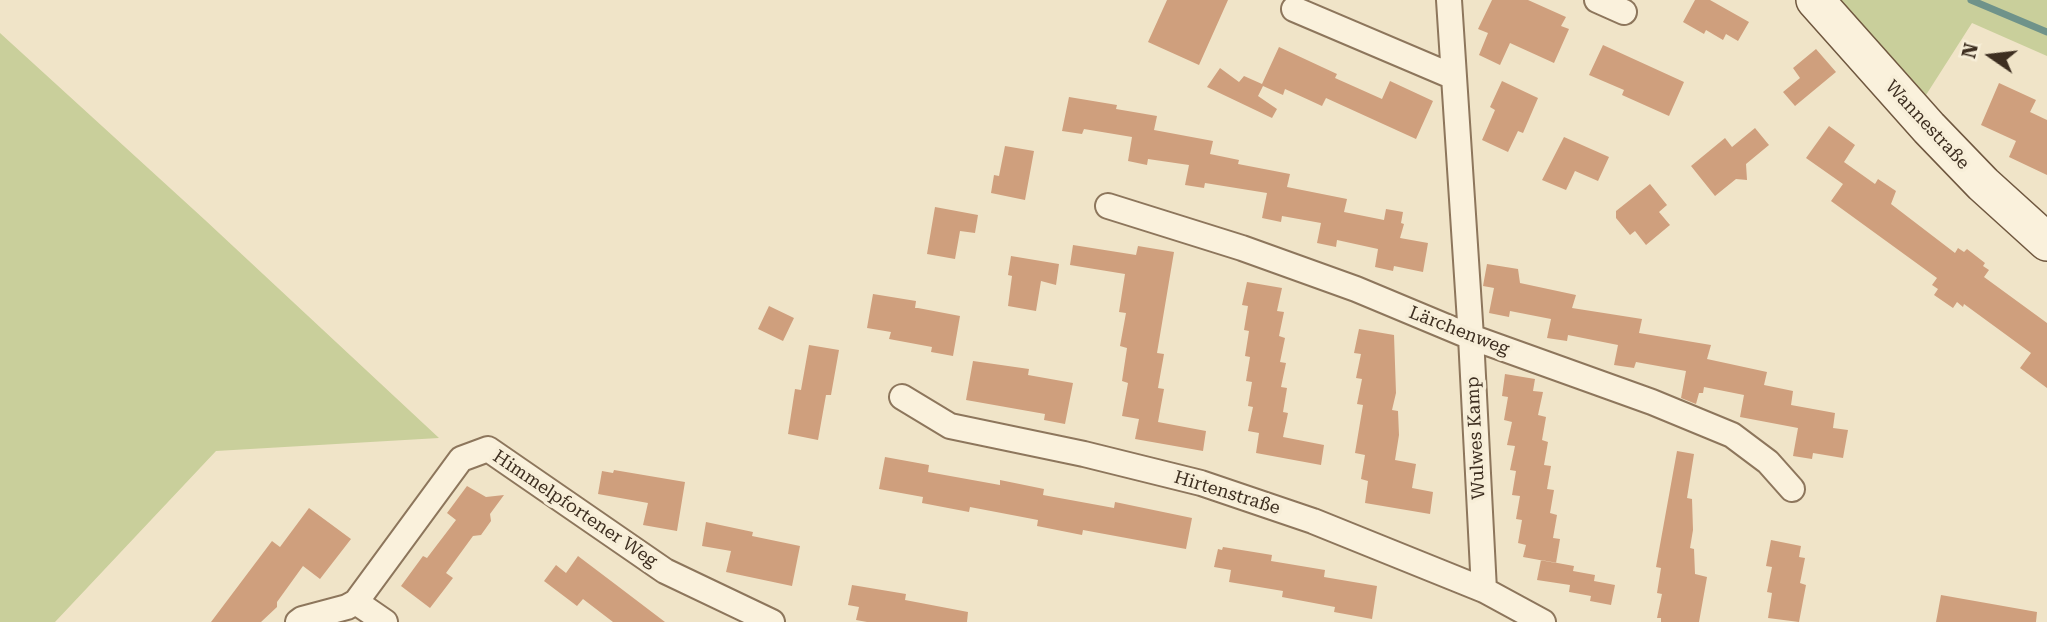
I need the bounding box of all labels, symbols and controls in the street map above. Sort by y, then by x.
north arrow [1956,21,2026,91]
text: N [1957,41,1983,61]
street label: Wannestraße [1880,76,1974,174]
street label: Lärchenweg [1406,302,1512,360]
street label: Wulwes Kamp [1462,376,1490,500]
street label: Himmelpfortener Weg [489,446,661,572]
street label: Hirtenstraße [1171,467,1283,519]

